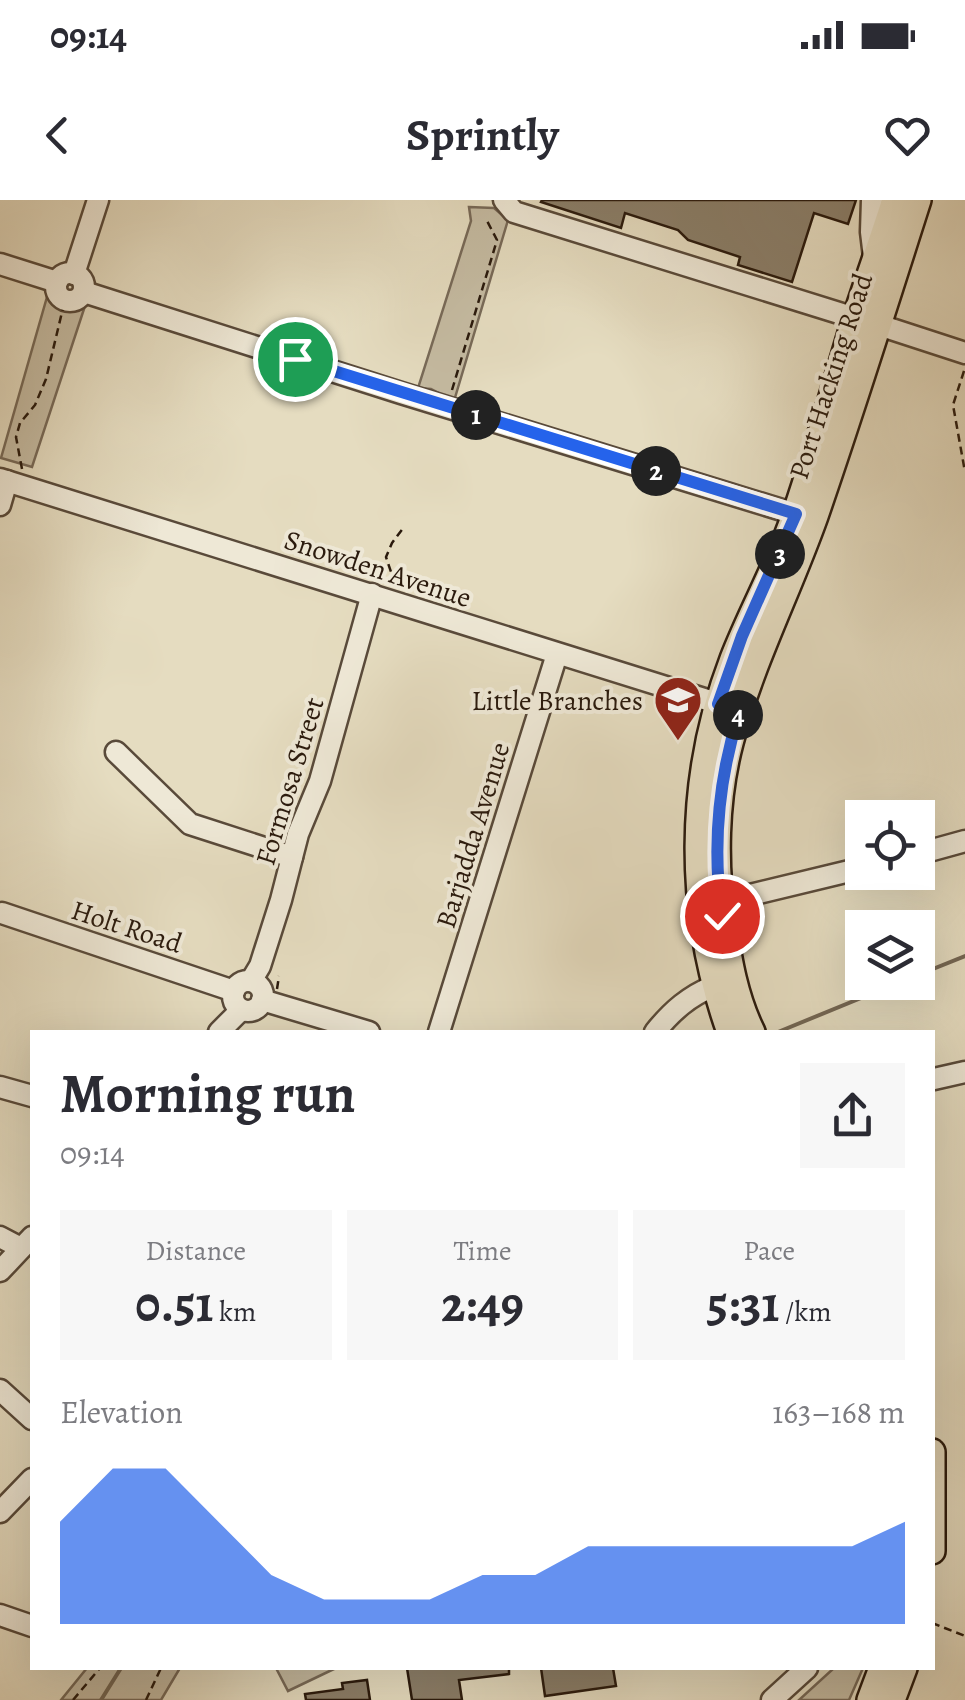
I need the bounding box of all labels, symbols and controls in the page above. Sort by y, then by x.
text: 09:14 [50,9,127,61]
text: Sprintly [406,104,559,166]
icon: back [30,108,85,163]
icon: heart [880,108,935,163]
street label: Port Hacking Road [780,268,882,484]
pin [253,317,338,402]
icon: arrive [268,332,323,387]
pin: 1 [451,390,501,440]
text: 1 [471,396,481,434]
pin: 2 [631,446,681,496]
text: 2 [649,452,663,490]
street label: Snowden Avenue [279,521,476,617]
pin: 3 [755,529,805,579]
text: 3 [774,535,786,573]
school or university icon: Little Branches [652,674,704,742]
place label: Little Branches [472,682,643,720]
pin: 4 [713,690,763,740]
street label: Formosa Street [246,693,334,870]
text: 4 [731,696,745,734]
street label: Barjadda Avenue [427,738,519,933]
map controls [845,800,935,1000]
button: locate [845,800,935,890]
pin [680,874,765,959]
icon: check [695,889,750,944]
street label: Holt Road [66,891,188,963]
button: layers [845,910,935,1000]
text: Morning run [60,1056,355,1131]
button: share [800,1063,905,1168]
text: 09:14 [60,1131,125,1175]
text: Distance [146,1232,246,1270]
text: Time [453,1232,512,1270]
text: Pace [743,1232,795,1270]
text: 0.51 [135,1270,214,1338]
text: 2:49 [441,1270,524,1338]
text: 5:31 [707,1270,780,1338]
text: km [214,1293,256,1331]
text: /km [780,1293,831,1331]
text: Elevation [60,1390,183,1434]
text: 163–168 m [772,1390,905,1434]

